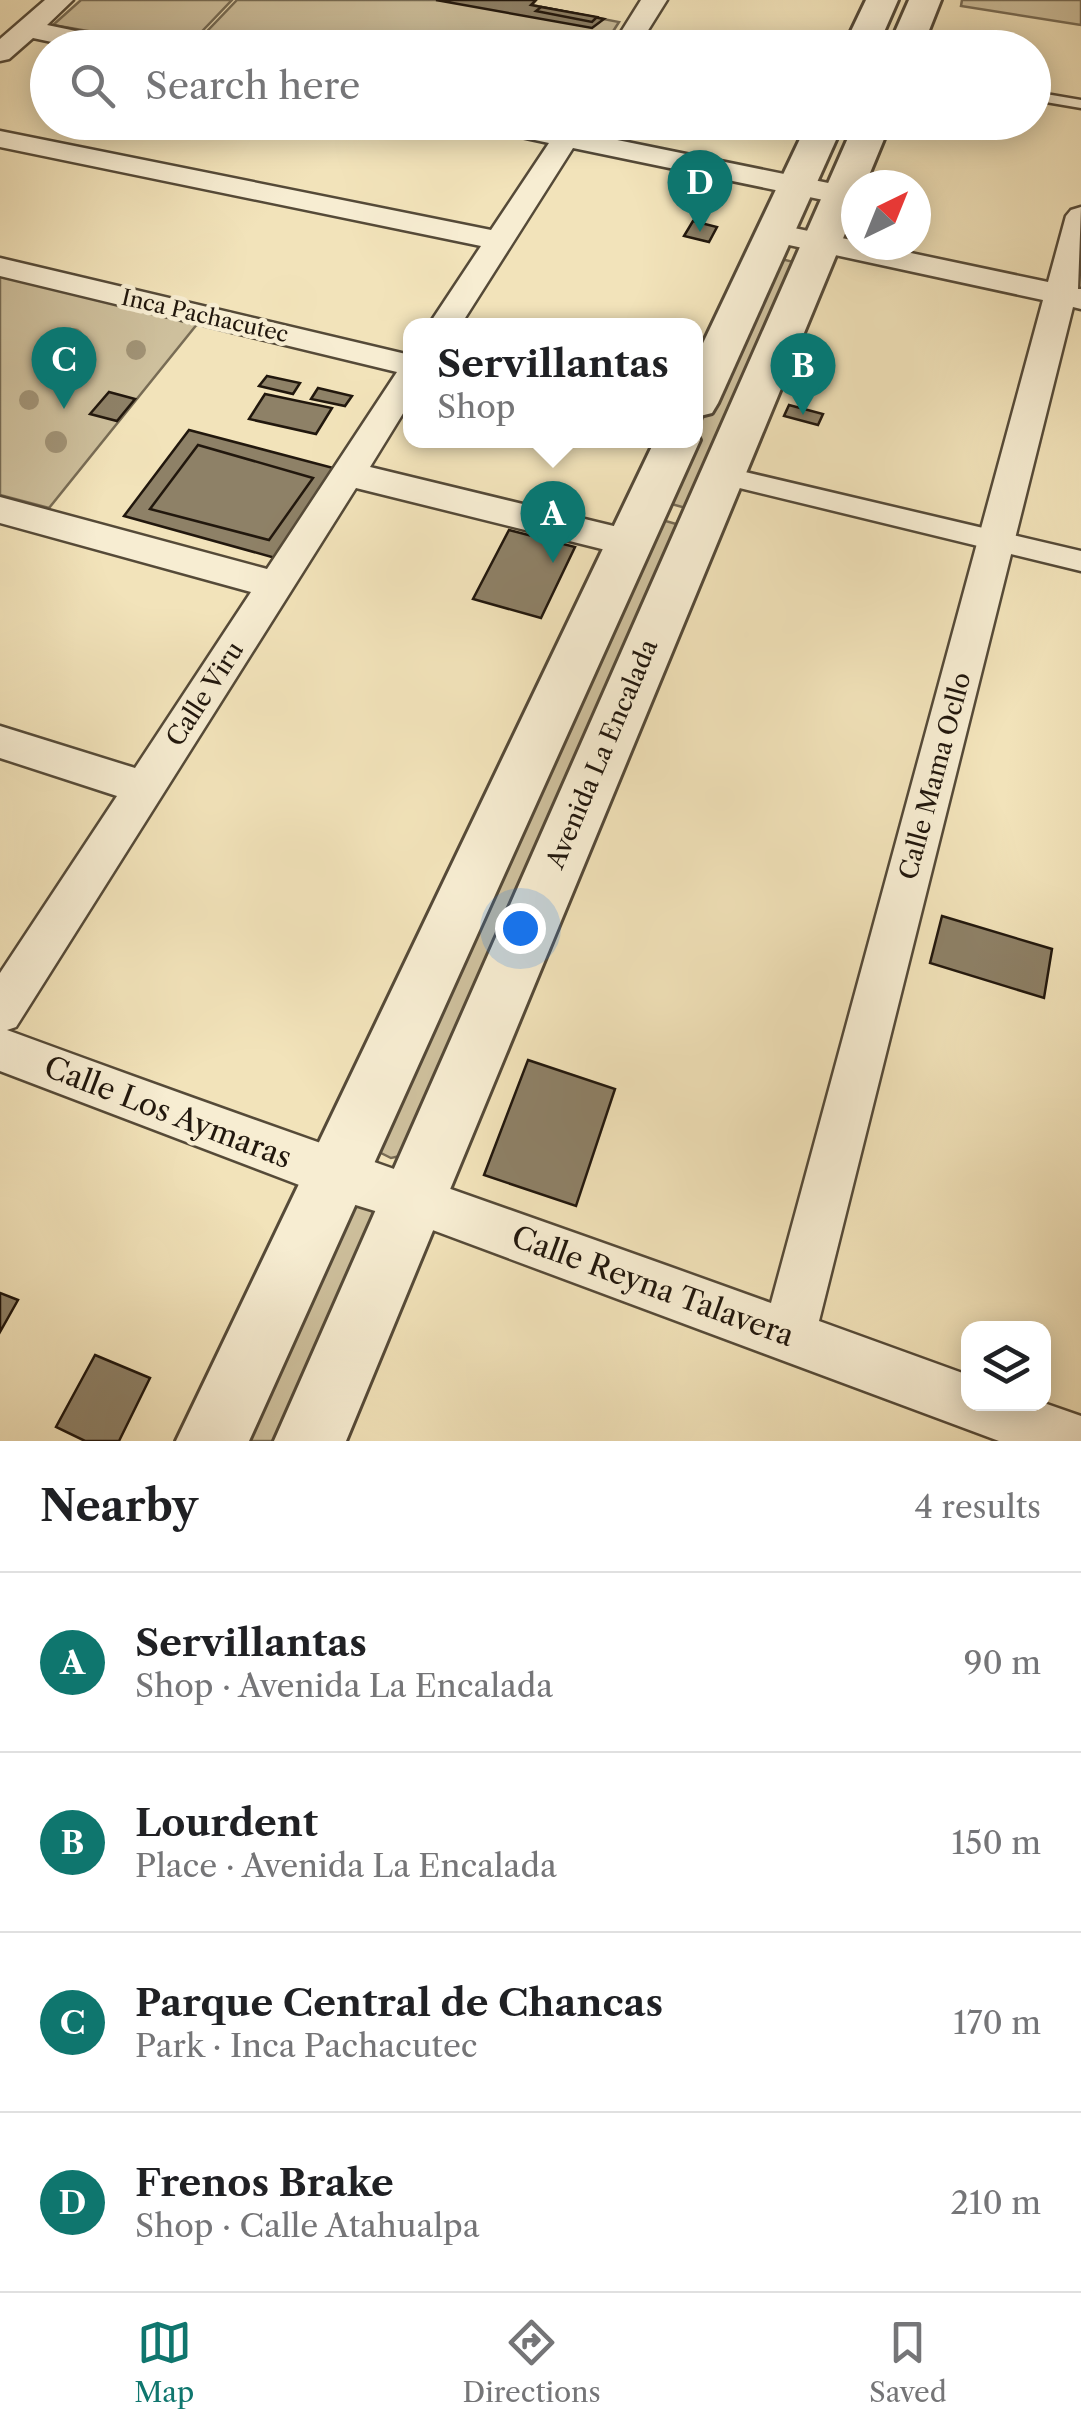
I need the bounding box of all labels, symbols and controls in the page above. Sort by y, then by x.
search box [30,30,1051,140]
icon: search [65,58,120,113]
text: Search here [145,62,360,109]
pin: D [668,150,732,232]
north arrow [841,170,931,260]
street label: Inca Pachacutec [119,284,291,348]
popup [403,318,703,448]
pin: C [32,326,96,409]
pin: B [770,332,836,415]
text: Servillantas [437,340,669,387]
text: Shop [437,387,516,426]
pin: A [520,480,586,563]
street label: Avenida La Encalada [539,634,665,874]
street label: Calle Viru [160,636,250,752]
street label: Calle Mama Ocllo [892,669,978,883]
your location [495,903,546,954]
street label: Calle Los Aymaras [39,1048,297,1176]
street label: Calle Reyna Talavera [507,1218,799,1354]
map controls [961,1321,1051,1411]
button: layers [961,1321,1051,1411]
text: Nearby [40,1480,198,1532]
text: 4 results [915,1487,1041,1526]
text: Servillantas [135,1619,367,1666]
text: A [60,1643,85,1682]
text: 90 m [964,1643,1041,1682]
text: Shop · Avenida La Encalada [135,1666,553,1705]
text: Lourdent [135,1799,318,1846]
text: B [61,1823,84,1862]
text: 150 m [952,1823,1041,1862]
text: Place · Avenida La Encalada [135,1846,557,1885]
text: Parque Central de Chancas [135,1979,663,2026]
text: C [60,2003,85,2042]
text: 170 m [953,2003,1041,2042]
text: Park · Inca Pachacutec [135,2026,478,2065]
text: Frenos Brake [135,2159,394,2206]
text: D [59,2183,86,2222]
text: 210 m [951,2183,1041,2222]
text: Shop · Calle Atahualpa [135,2206,480,2245]
tab: Map [134,2315,194,2409]
tab: Directions [462,2315,601,2409]
tab: Saved [869,2315,947,2409]

